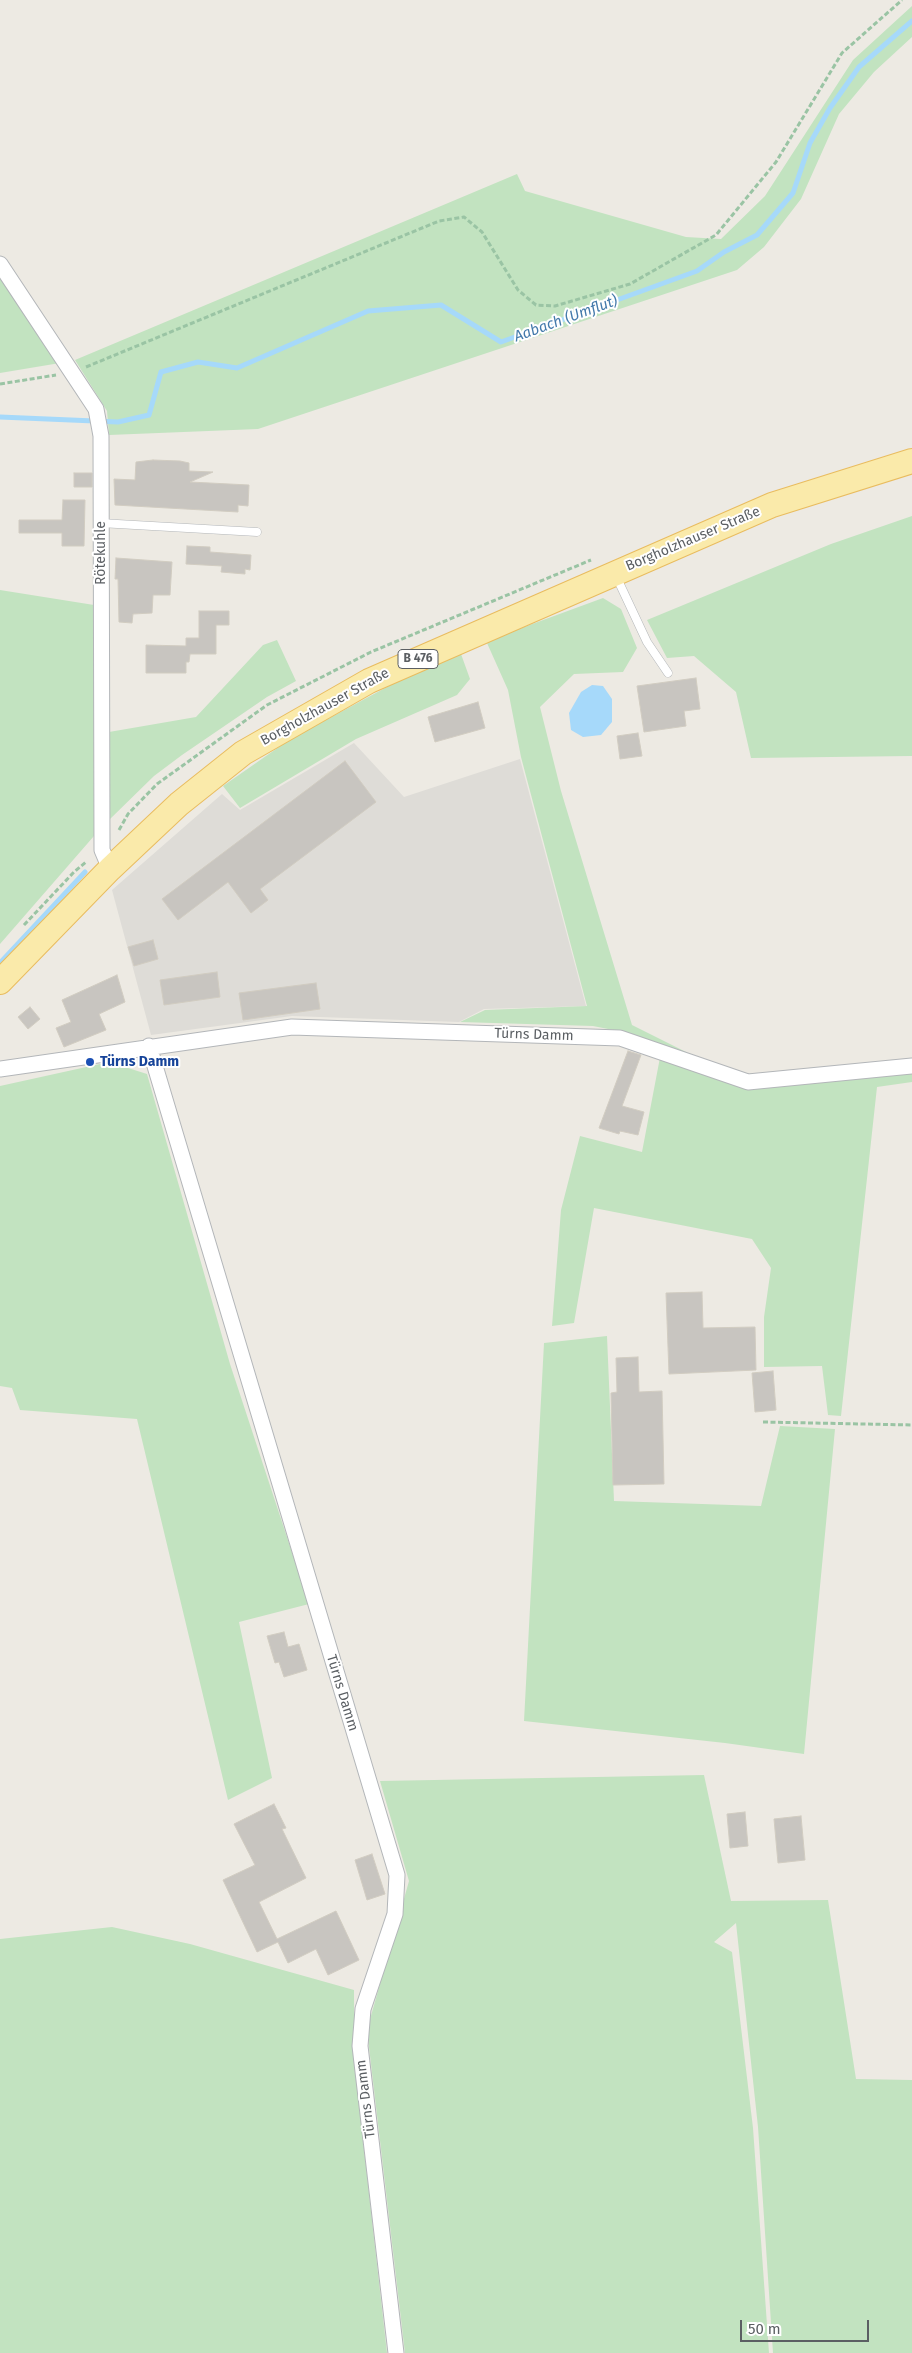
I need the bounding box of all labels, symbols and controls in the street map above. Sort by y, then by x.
water label: Aabach (Umflut) [512,292,620,346]
street label: Borgholzhauser Straße [623,503,763,575]
street label: Rötekuhle [93,521,109,585]
road number: B 476 [398,650,438,669]
street label: Borgholzhauser Straße [258,665,392,749]
street label: Türns Damm [494,1025,574,1045]
place label: Türns Damm [100,1054,179,1070]
marker: Türns Damm [84,1056,96,1068]
street label: Türns Damm [322,1653,362,1733]
street label: Türns Damm [353,2059,379,2139]
scale bar [742,2310,871,2342]
text: 50 m [748,2320,781,2338]

